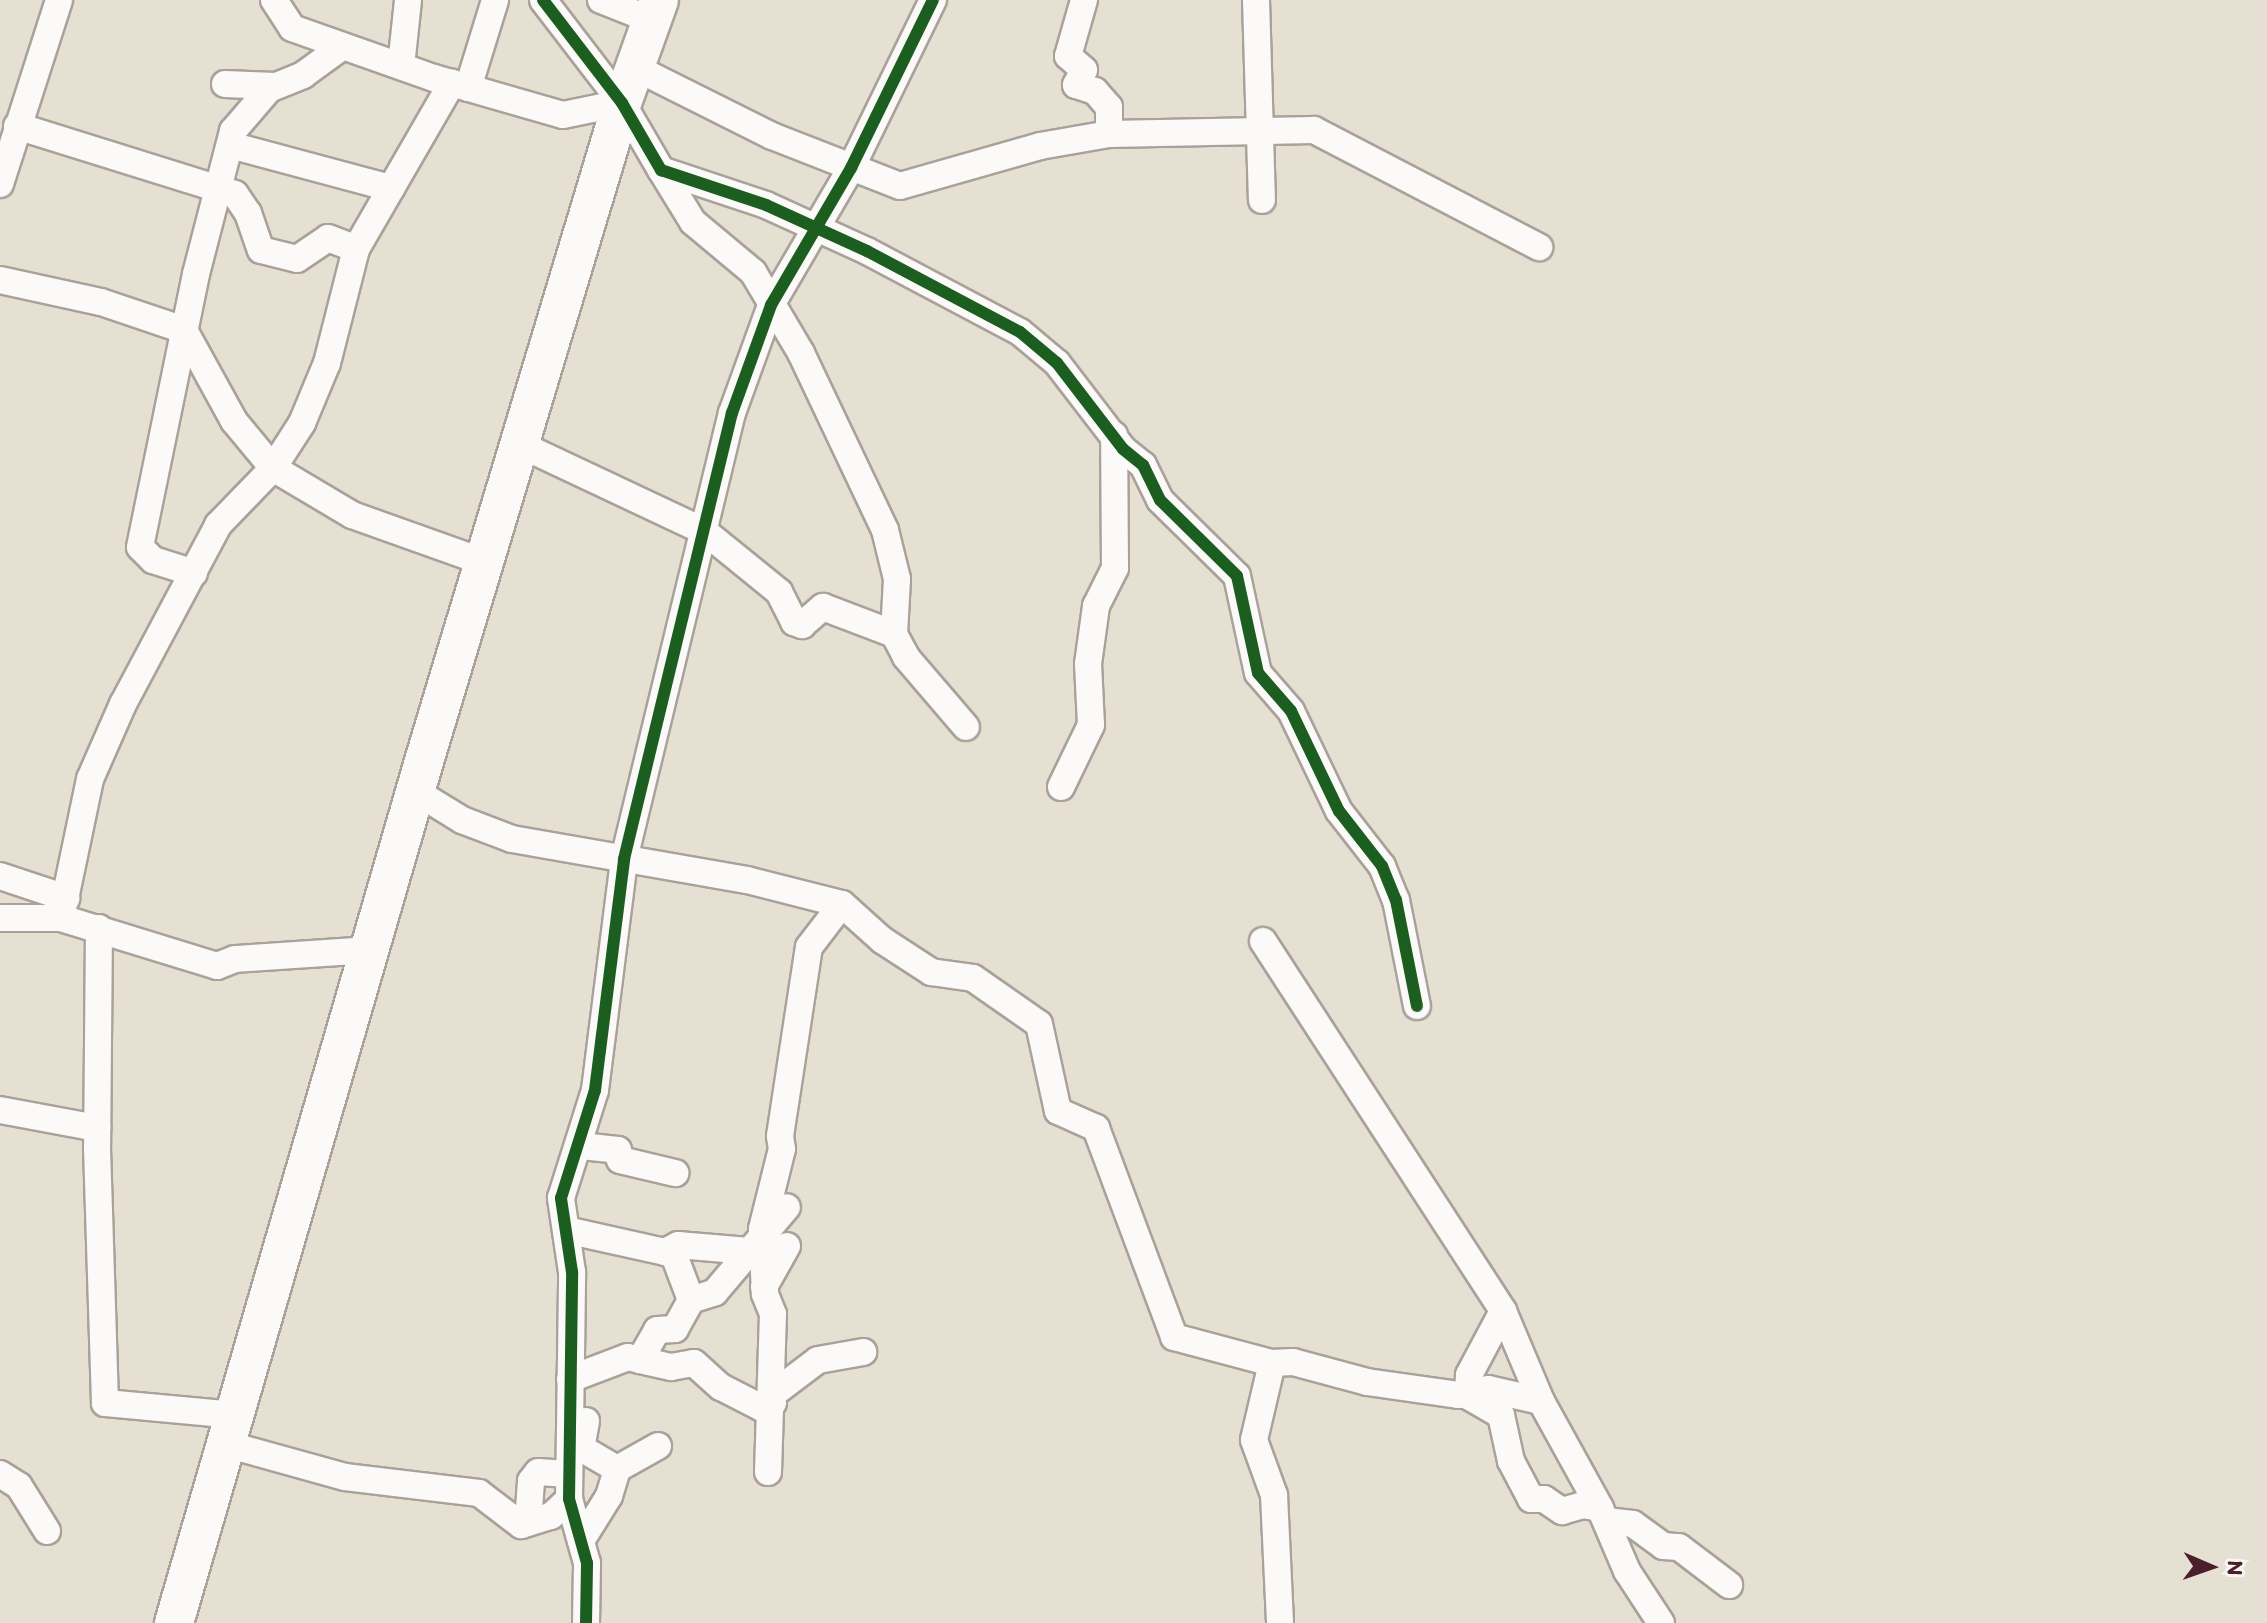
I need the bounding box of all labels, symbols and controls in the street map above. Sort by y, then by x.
north arrow [2171,1527,2251,1607]
text: N [2222,1560,2249,1576]

